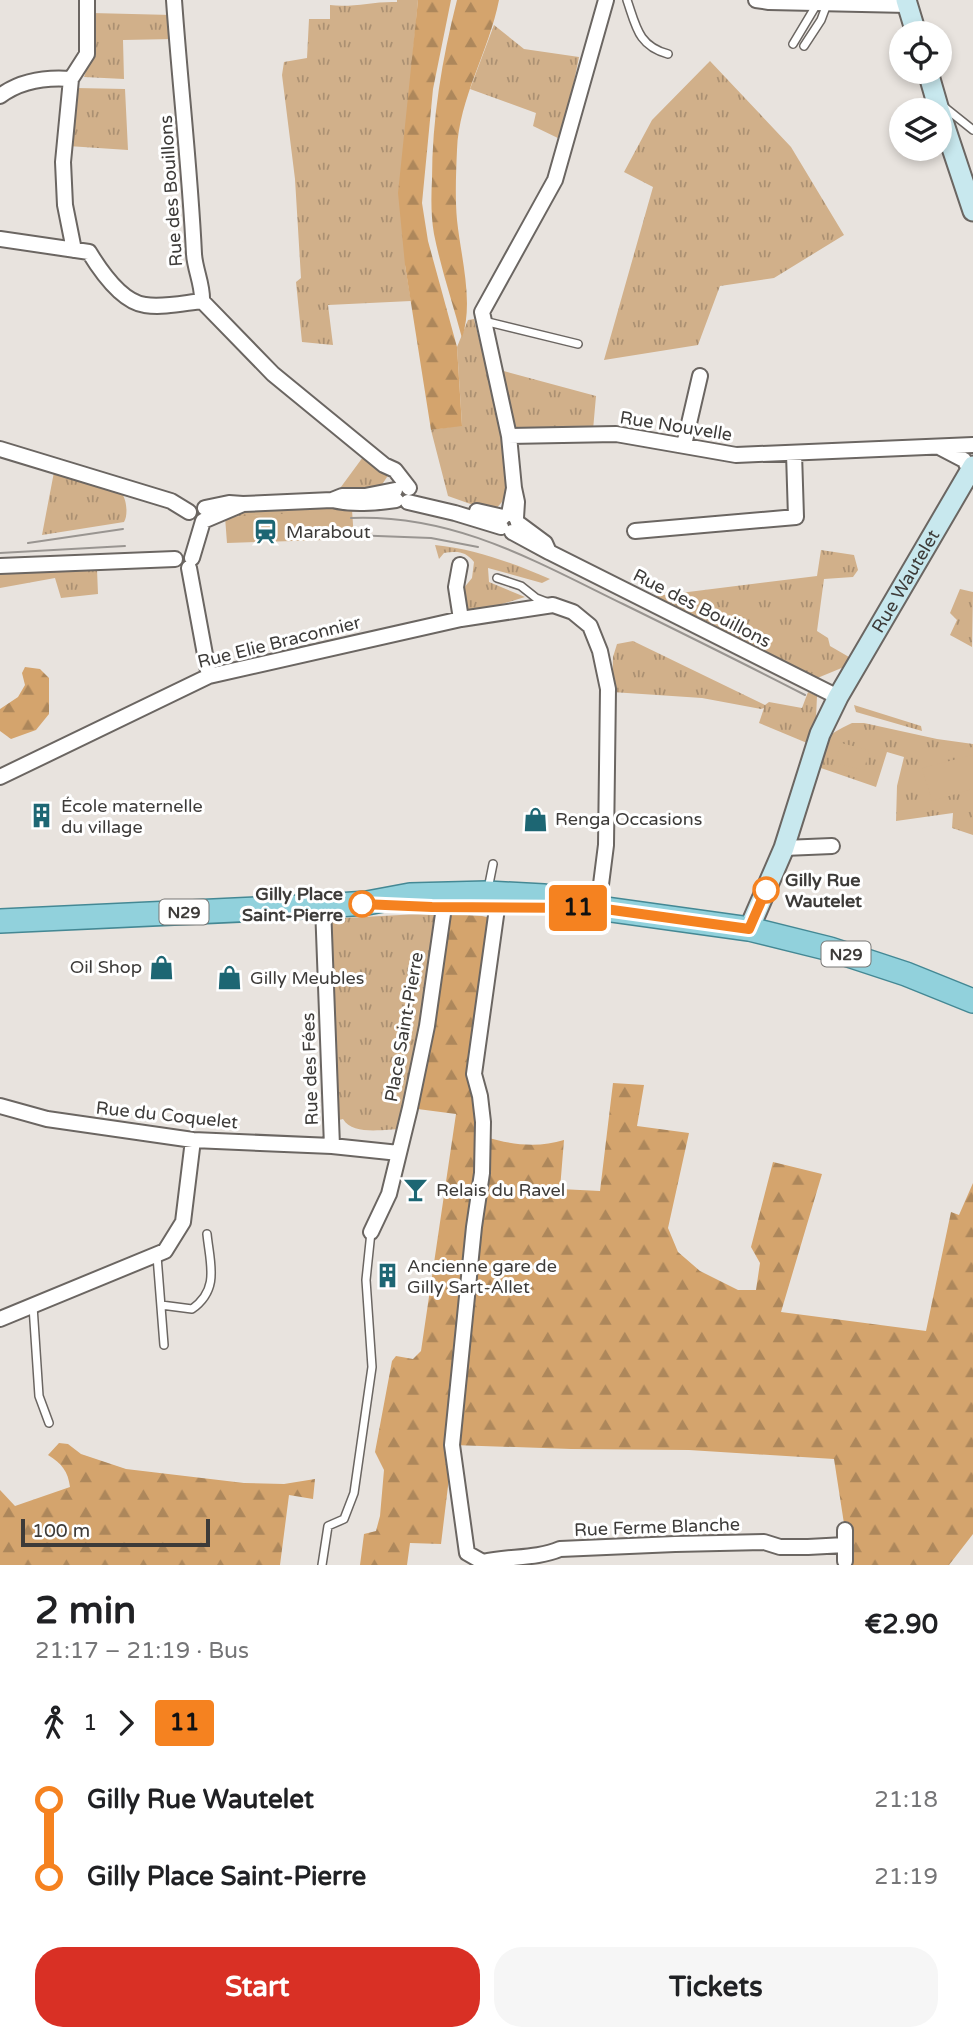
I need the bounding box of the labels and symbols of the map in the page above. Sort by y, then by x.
street label: Rue des Bouillons [155,115,187,267]
street label: Rue Nouvelle [618,406,734,446]
station icon: Marabout [252,518,280,546]
place label: Marabout [286,521,371,543]
street label: Rue Wautelet [867,526,944,637]
street label: Rue des Bouillons [629,564,775,652]
street label: Rue Elie Braconnier [195,611,363,673]
place label: École maternelle du village [61,795,203,838]
building icon: École maternelle du village [27,802,55,830]
shop icon: Renga Occasions [521,805,549,833]
place label: Renga Occasions [555,808,702,830]
place label: Gilly Rue Wautelet [785,869,862,912]
marker: Gilly Rue Wautelet [753,877,779,903]
place label: Gilly Place Saint-Pierre [242,883,343,926]
line badge: 11 [546,885,610,931]
marker: Gilly Place Saint-Pierre [349,891,375,917]
road number: N29 [160,900,208,924]
road number: N29 [822,942,870,966]
street label: Place Saint-Pierre [380,950,428,1104]
shop icon: Oil Shop [148,953,176,981]
place label: Oil Shop [70,956,142,978]
shop icon: Gilly Meubles [216,964,244,992]
place label: Gilly Meubles [250,967,364,989]
street label: Rue des Fées [297,1012,323,1126]
street label: Rue du Coquelet [95,1097,239,1133]
bar icon: Relais du Ravel [402,1176,430,1204]
place label: Relais du Ravel [436,1179,565,1201]
place label: Ancienne gare de Gilly Sart-Allet [407,1255,557,1298]
building icon: Ancienne gare de Gilly Sart-Allet [373,1262,401,1290]
street label: Rue Ferme Blanche [574,1513,740,1541]
scale bar [21,1516,210,1548]

